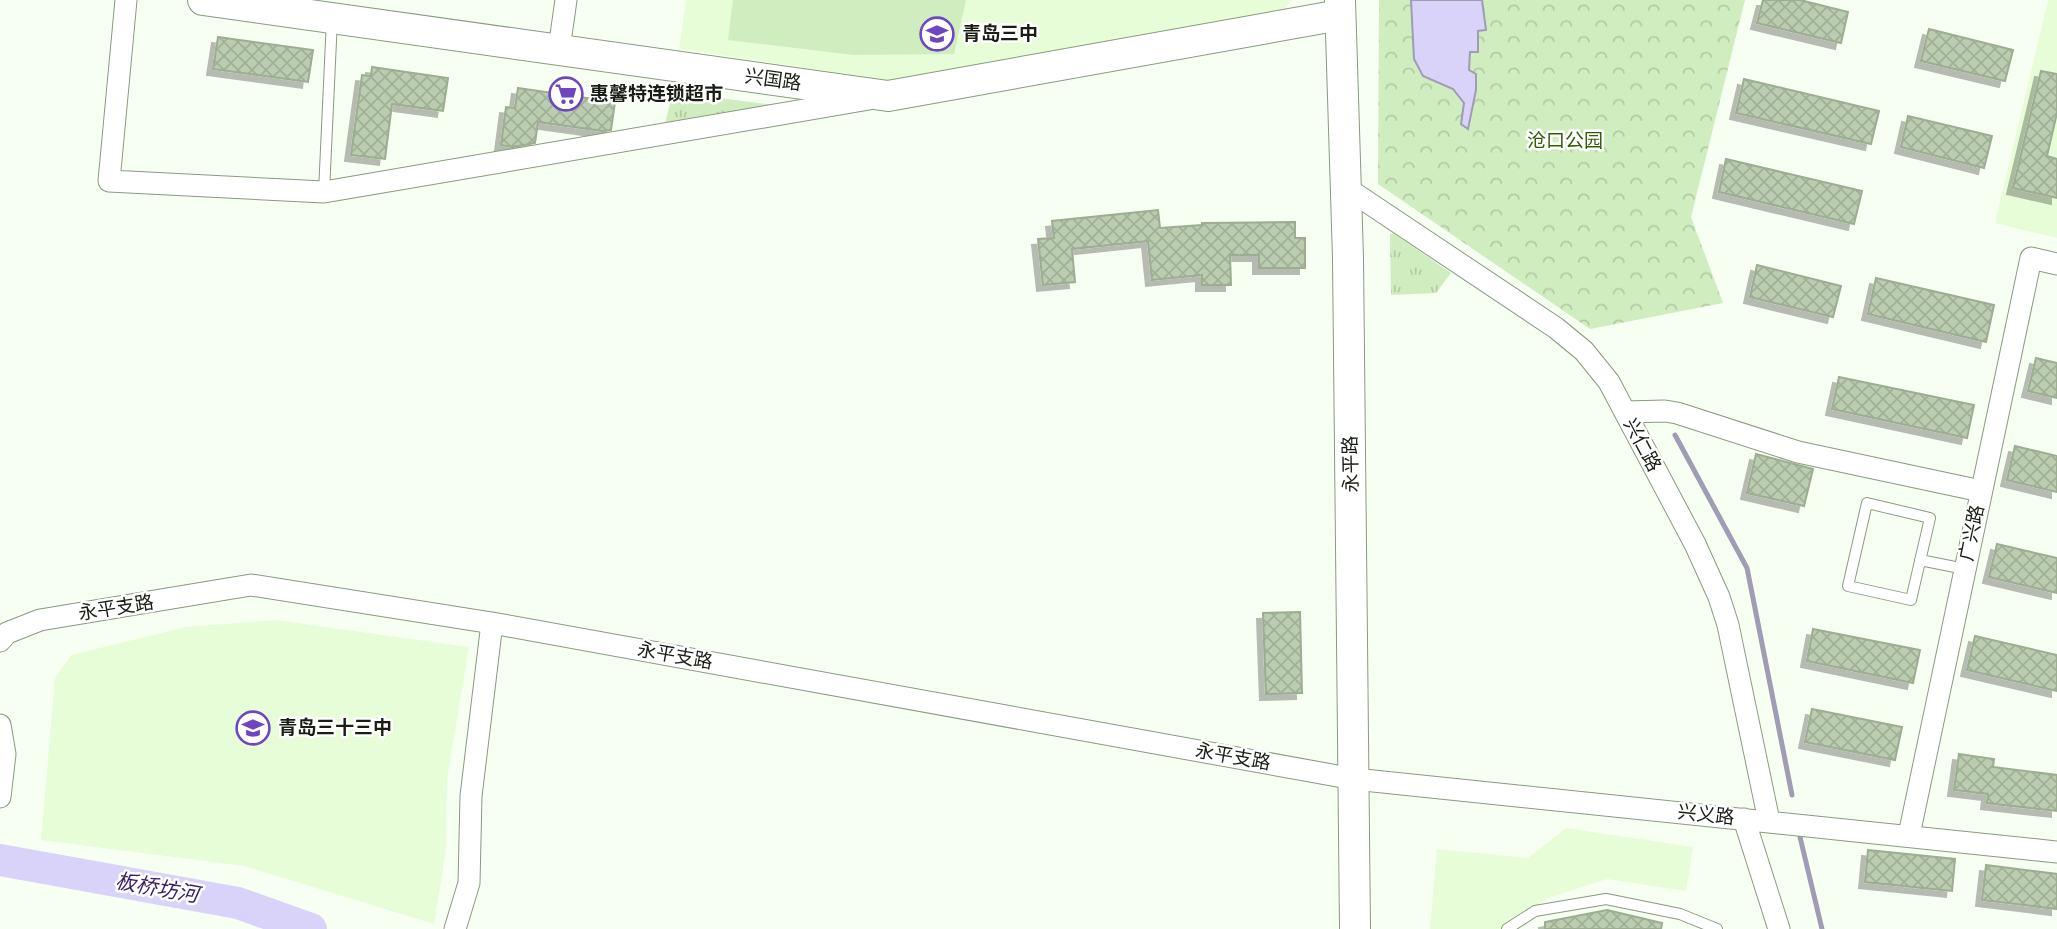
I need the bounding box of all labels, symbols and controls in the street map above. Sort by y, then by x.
school or university icon: 青岛三中 [918,15,956,53]
place label: 青岛三中 [962,22,1038,46]
street label: 兴国路 [743,64,803,96]
supermarket icon: 惠馨特连锁超市 [547,75,585,113]
place label: 惠馨特连锁超市 [590,82,723,106]
park label: 沧口公园 [1527,129,1603,153]
street label: 兴仁路 [1618,414,1666,476]
street label: 永平路 [1339,435,1363,493]
street label: 广兴路 [1954,503,1990,563]
street label: 永平支路 [77,590,155,626]
street label: 永平支路 [635,638,715,674]
school or university icon: 青岛三十三中 [234,709,272,747]
place label: 青岛三十三中 [278,716,392,740]
street label: 永平支路 [1193,739,1273,775]
street label: 兴义路 [1676,800,1736,830]
water label: 板桥坊河 [113,868,205,909]

